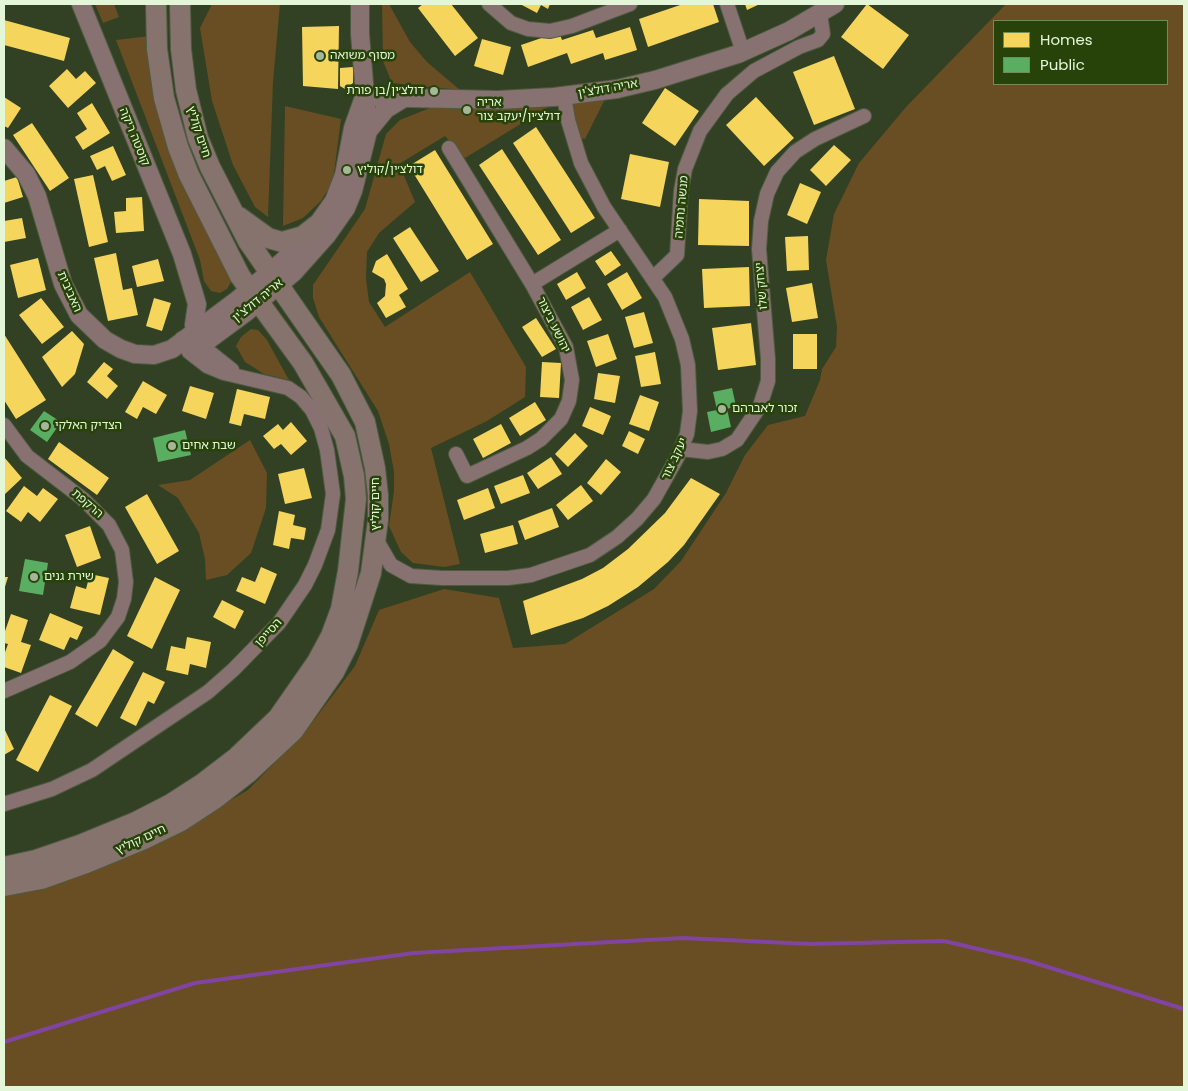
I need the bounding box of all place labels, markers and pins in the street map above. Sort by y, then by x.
place label: מסוף משואה [330,49,395,63]
marker: מסוף משואה [314,50,326,62]
place label: דולצ׳ין/בן פורת [347,84,424,98]
marker: דולצ׳ין/בן פורת [428,85,440,97]
place label: אריה דולצ׳ין/יעקב צור [477,96,560,124]
marker: אריה דולצ׳ין/יעקב צור [461,104,473,116]
place label: דולצ׳ין/קוליץ [357,163,423,177]
marker: דולצ׳ין/קוליץ [341,164,353,176]
place label: זכור לאברהם [732,402,798,416]
marker: זכור לאברהם [716,403,728,415]
place label: הצדיק האלקי [55,419,122,433]
marker: הצדיק האלקי [39,420,51,432]
place label: שבת אחים [182,439,236,453]
marker: שבת אחים [166,440,178,452]
place label: שירת גנים [44,570,94,584]
marker: שירת גנים [28,571,40,583]

